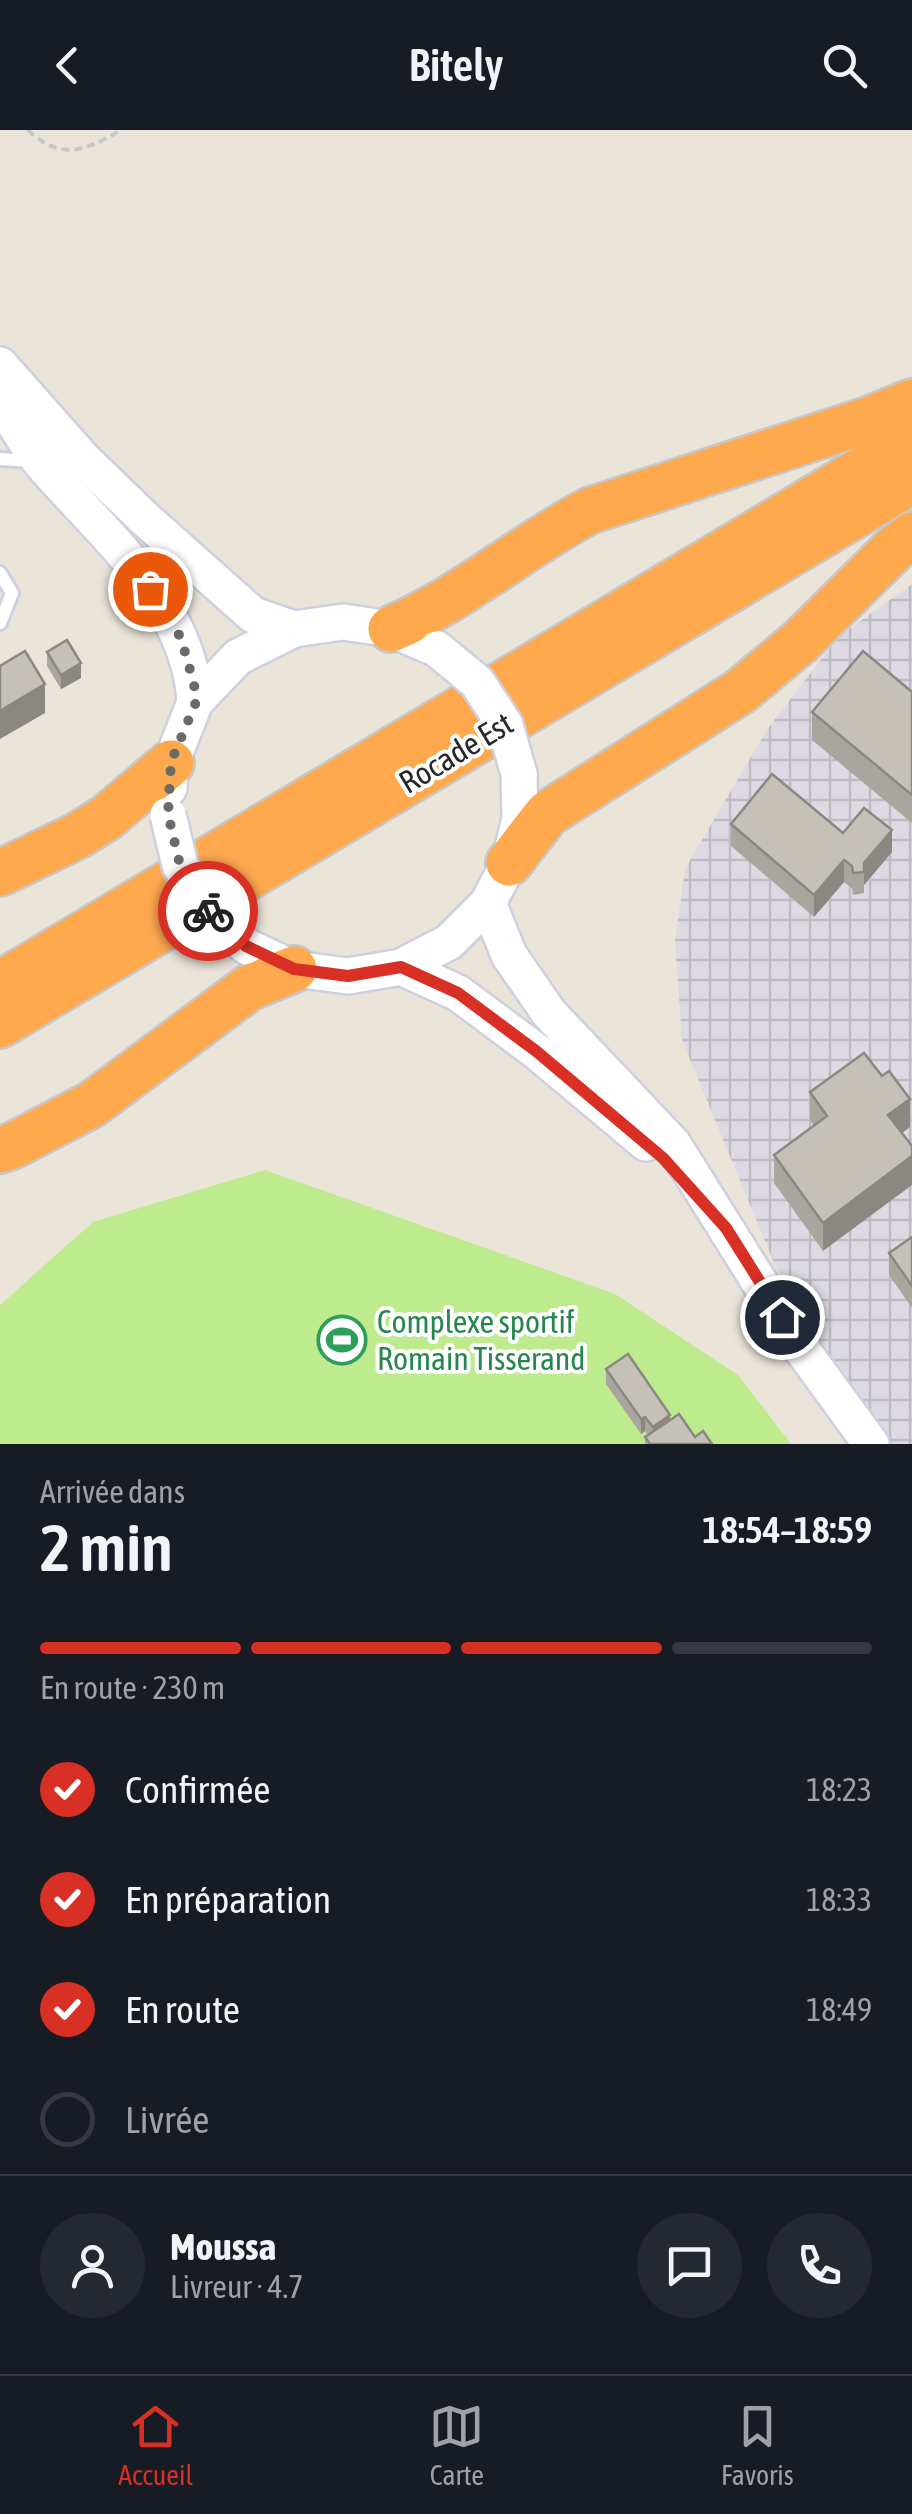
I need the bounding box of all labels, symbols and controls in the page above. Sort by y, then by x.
icon: back [40,38,95,93]
icon: search [817,38,872,93]
text: Bitely [409,39,503,91]
pin [108,547,193,632]
icon: bag [123,562,178,617]
street label: Rocade Est [392,704,519,801]
courier [158,861,258,961]
icon: bike [181,884,236,939]
pin [740,1275,825,1360]
icon: home [755,1290,810,1345]
place label: Complexe sportif Romain Tisserand [377,1303,585,1377]
sports icon: Complexe sportif Romain Tisserand [316,1314,368,1366]
text: Arrivée dans [40,1473,185,1510]
text: 18:54–18:59 [702,1508,872,1551]
text: 2 min [40,1510,173,1585]
text: En route · 230 m [40,1669,225,1706]
icon: check [40,1762,95,1817]
text: Confirmée [125,1768,271,1811]
text: 18:23 [806,1771,872,1808]
icon: check [40,1872,95,1927]
text: En préparation [125,1878,331,1921]
text: 18:33 [806,1881,872,1918]
icon: check [40,1982,95,2037]
text: En route [125,1988,240,2031]
text: 18:49 [806,1991,872,2028]
text: Livrée [125,2098,210,2141]
button: person [40,2213,145,2318]
button: chat [637,2213,742,2318]
button: phone [767,2213,872,2318]
text: Moussa [170,2225,276,2268]
text: Livreur · 4.7 [170,2268,303,2305]
tab: Accueil [118,2399,193,2491]
tab: Carte [429,2399,484,2491]
tab: Favoris [721,2399,794,2491]

